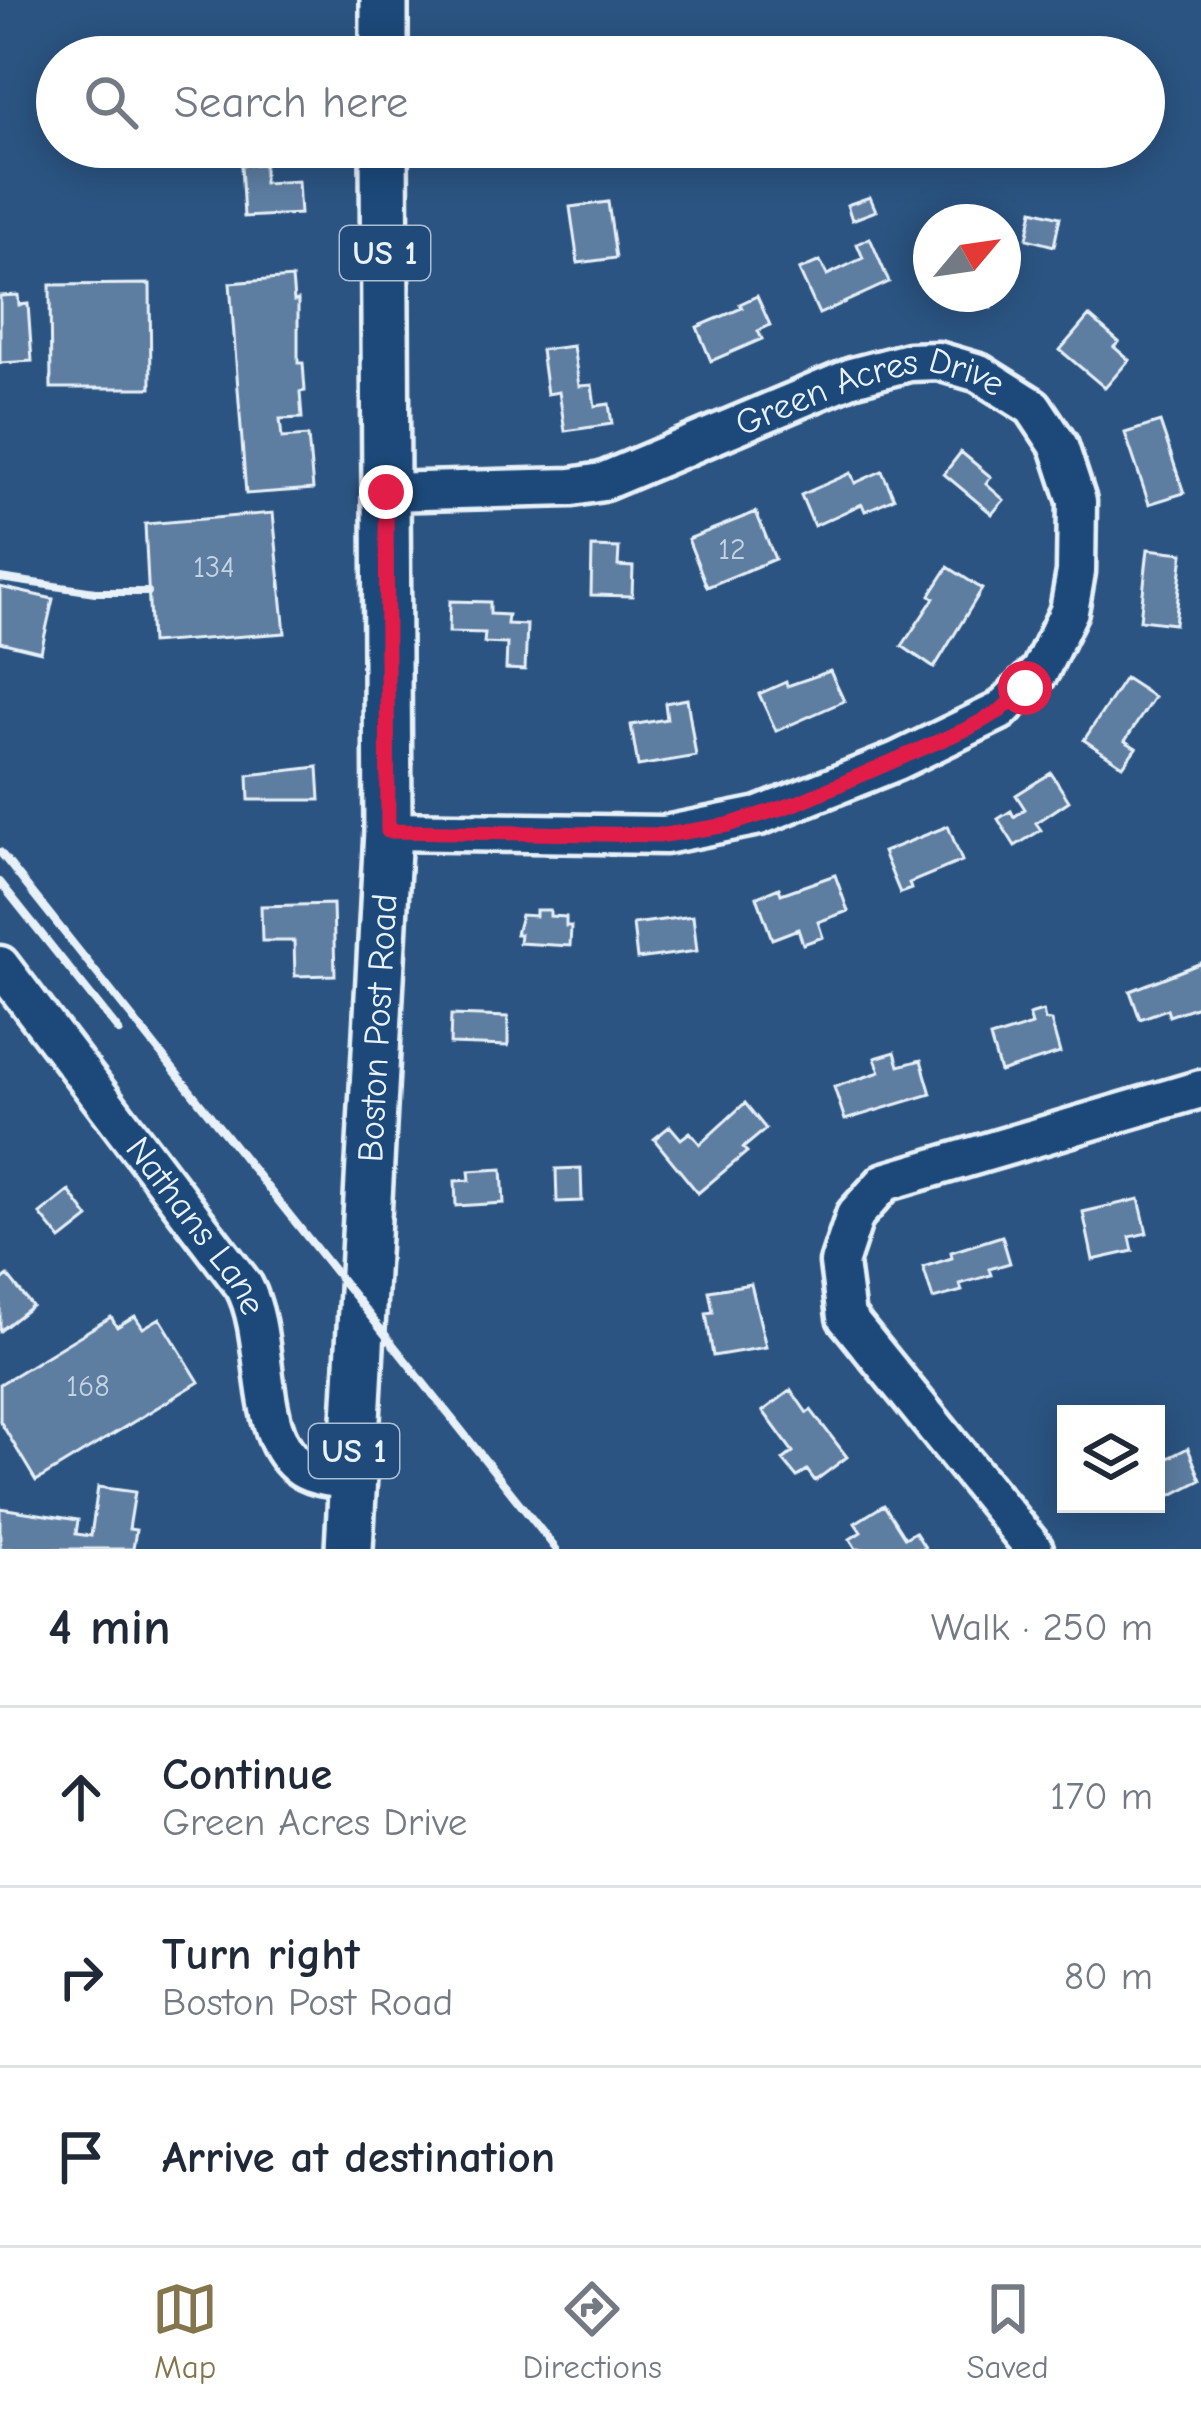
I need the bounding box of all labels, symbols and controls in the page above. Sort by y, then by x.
search box [36,36,1165,168]
icon: search [78,69,144,135]
text: Search here [174,76,408,128]
north arrow [913,204,1021,312]
road number: US 1 [340,226,430,280]
street label: Green Acres Drive [729,339,1012,444]
route end [359,465,413,519]
house number: 12 [718,532,746,567]
house number: 134 [193,550,235,585]
route start [998,661,1052,715]
street label: Boston Post Road [350,892,405,1163]
street label: Nathans Lane [118,1129,274,1320]
house number: 168 [66,1369,110,1404]
map controls [1057,1405,1165,1513]
button: layers [1057,1405,1165,1513]
road number: US 1 [309,1424,399,1478]
text: 4 min [48,1598,171,1657]
text: Walk · 250 m [931,1605,1153,1650]
text: Continue [162,1748,332,1800]
icon: ahead [48,1764,114,1830]
text: 170 m [1050,1774,1153,1819]
text: Green Acres Drive [162,1800,467,1845]
text: Turn right [162,1928,360,1980]
icon: right [48,1944,114,2010]
text: 80 m [1064,1954,1153,1999]
text: Boston Post Road [162,1980,453,2025]
icon: arrive [48,2124,114,2190]
text: Arrive at destination [162,2131,555,2183]
tab: Map [152,2276,218,2386]
tab: Directions [523,2276,662,2386]
tab: Saved [966,2276,1049,2386]

